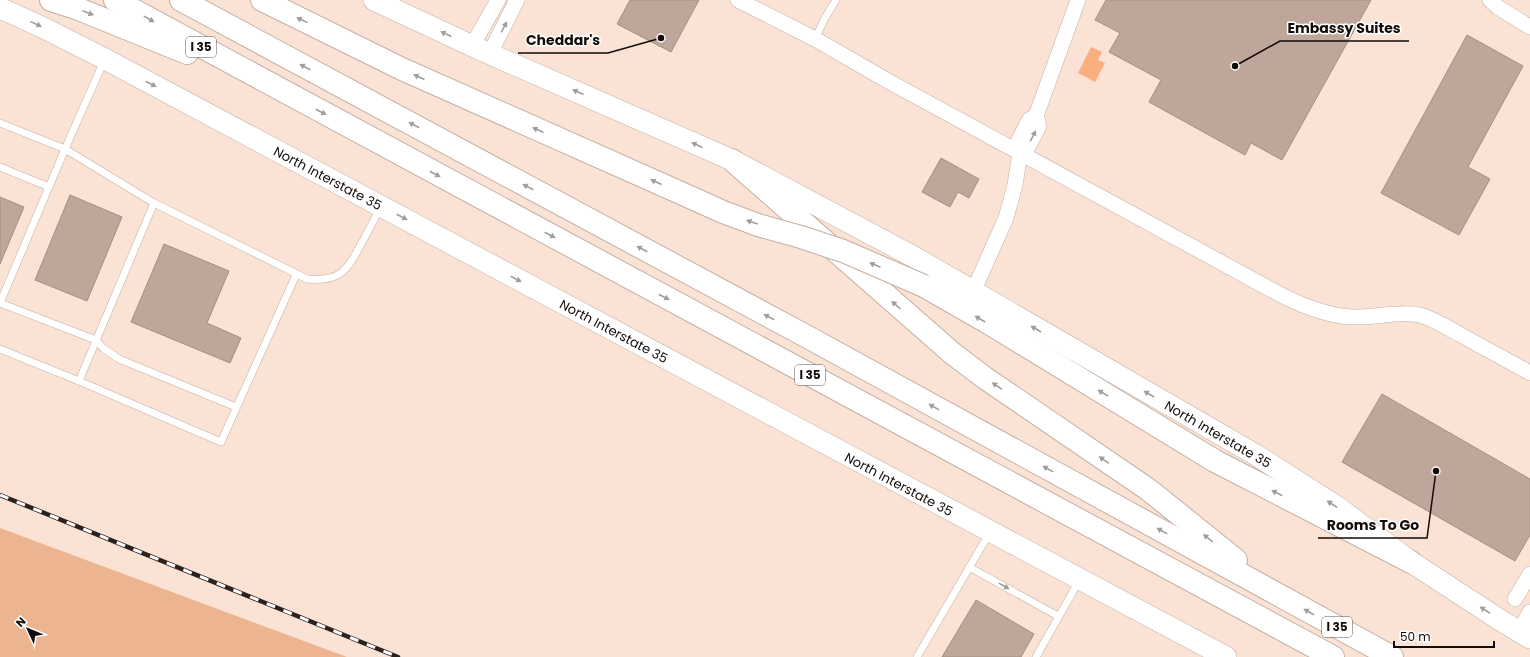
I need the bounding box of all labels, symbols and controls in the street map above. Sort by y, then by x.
one-way arrow [82,10,94,16]
one-way arrow [143,15,155,22]
callout: Embassy Suites [1280,15,1409,41]
one-way arrow [296,17,308,23]
text: Embassy Suites [1287,18,1401,38]
one-way arrow [30,21,41,27]
one-way arrow [500,21,507,32]
callout: Cheddar's [518,27,608,53]
text: Cheddar's [526,30,600,50]
one-way arrow [440,31,452,37]
road number: I 35 [186,37,216,57]
one-way arrow [299,63,311,70]
one-way arrow [413,74,424,80]
one-way arrow [145,80,157,87]
one-way arrow [572,89,583,95]
one-way arrow [315,109,327,115]
one-way arrow [408,122,419,129]
one-way arrow [531,126,543,132]
one-way arrow [1030,131,1037,142]
one-way arrow [690,141,702,147]
street label: North Interstate 35 [270,142,385,215]
one-way arrow [430,170,441,177]
one-way arrow [650,179,662,185]
one-way arrow [522,184,534,190]
one-way arrow [396,214,408,221]
one-way arrow [746,219,758,225]
one-way arrow [544,232,556,239]
one-way arrow [637,245,648,252]
one-way arrow [869,262,880,268]
one-way arrow [511,275,522,282]
one-way arrow [658,294,670,300]
street label: North Interstate 35 [556,295,671,368]
one-way arrow [891,301,900,310]
one-way arrow [763,314,775,320]
one-way arrow [974,315,986,322]
one-way arrow [1030,325,1042,332]
road number: I 35 [795,365,825,385]
one-way arrow [992,382,1002,390]
one-way arrow [1097,390,1109,397]
one-way arrow [1143,390,1155,397]
street label: North Interstate 35 [1161,396,1275,473]
one-way arrow [928,403,940,410]
street label: North Interstate 35 [841,448,956,521]
one-way arrow [1099,456,1110,464]
one-way arrow [1042,466,1054,472]
one-way arrow [1271,490,1282,496]
one-way arrow [1327,500,1338,508]
callout: Rooms To Go [1318,512,1427,538]
text: Rooms To Go [1327,515,1419,535]
one-way arrow [1156,528,1168,535]
one-way arrow [1203,533,1214,542]
one-way arrow [998,583,1009,589]
one-way arrow [1479,607,1491,614]
one-way arrow [1303,608,1315,615]
north arrow [8,609,48,649]
text: N [12,614,29,631]
road number: I 35 [1322,617,1352,637]
scale bar [1394,623,1494,649]
text: 50 m [1400,628,1431,645]

